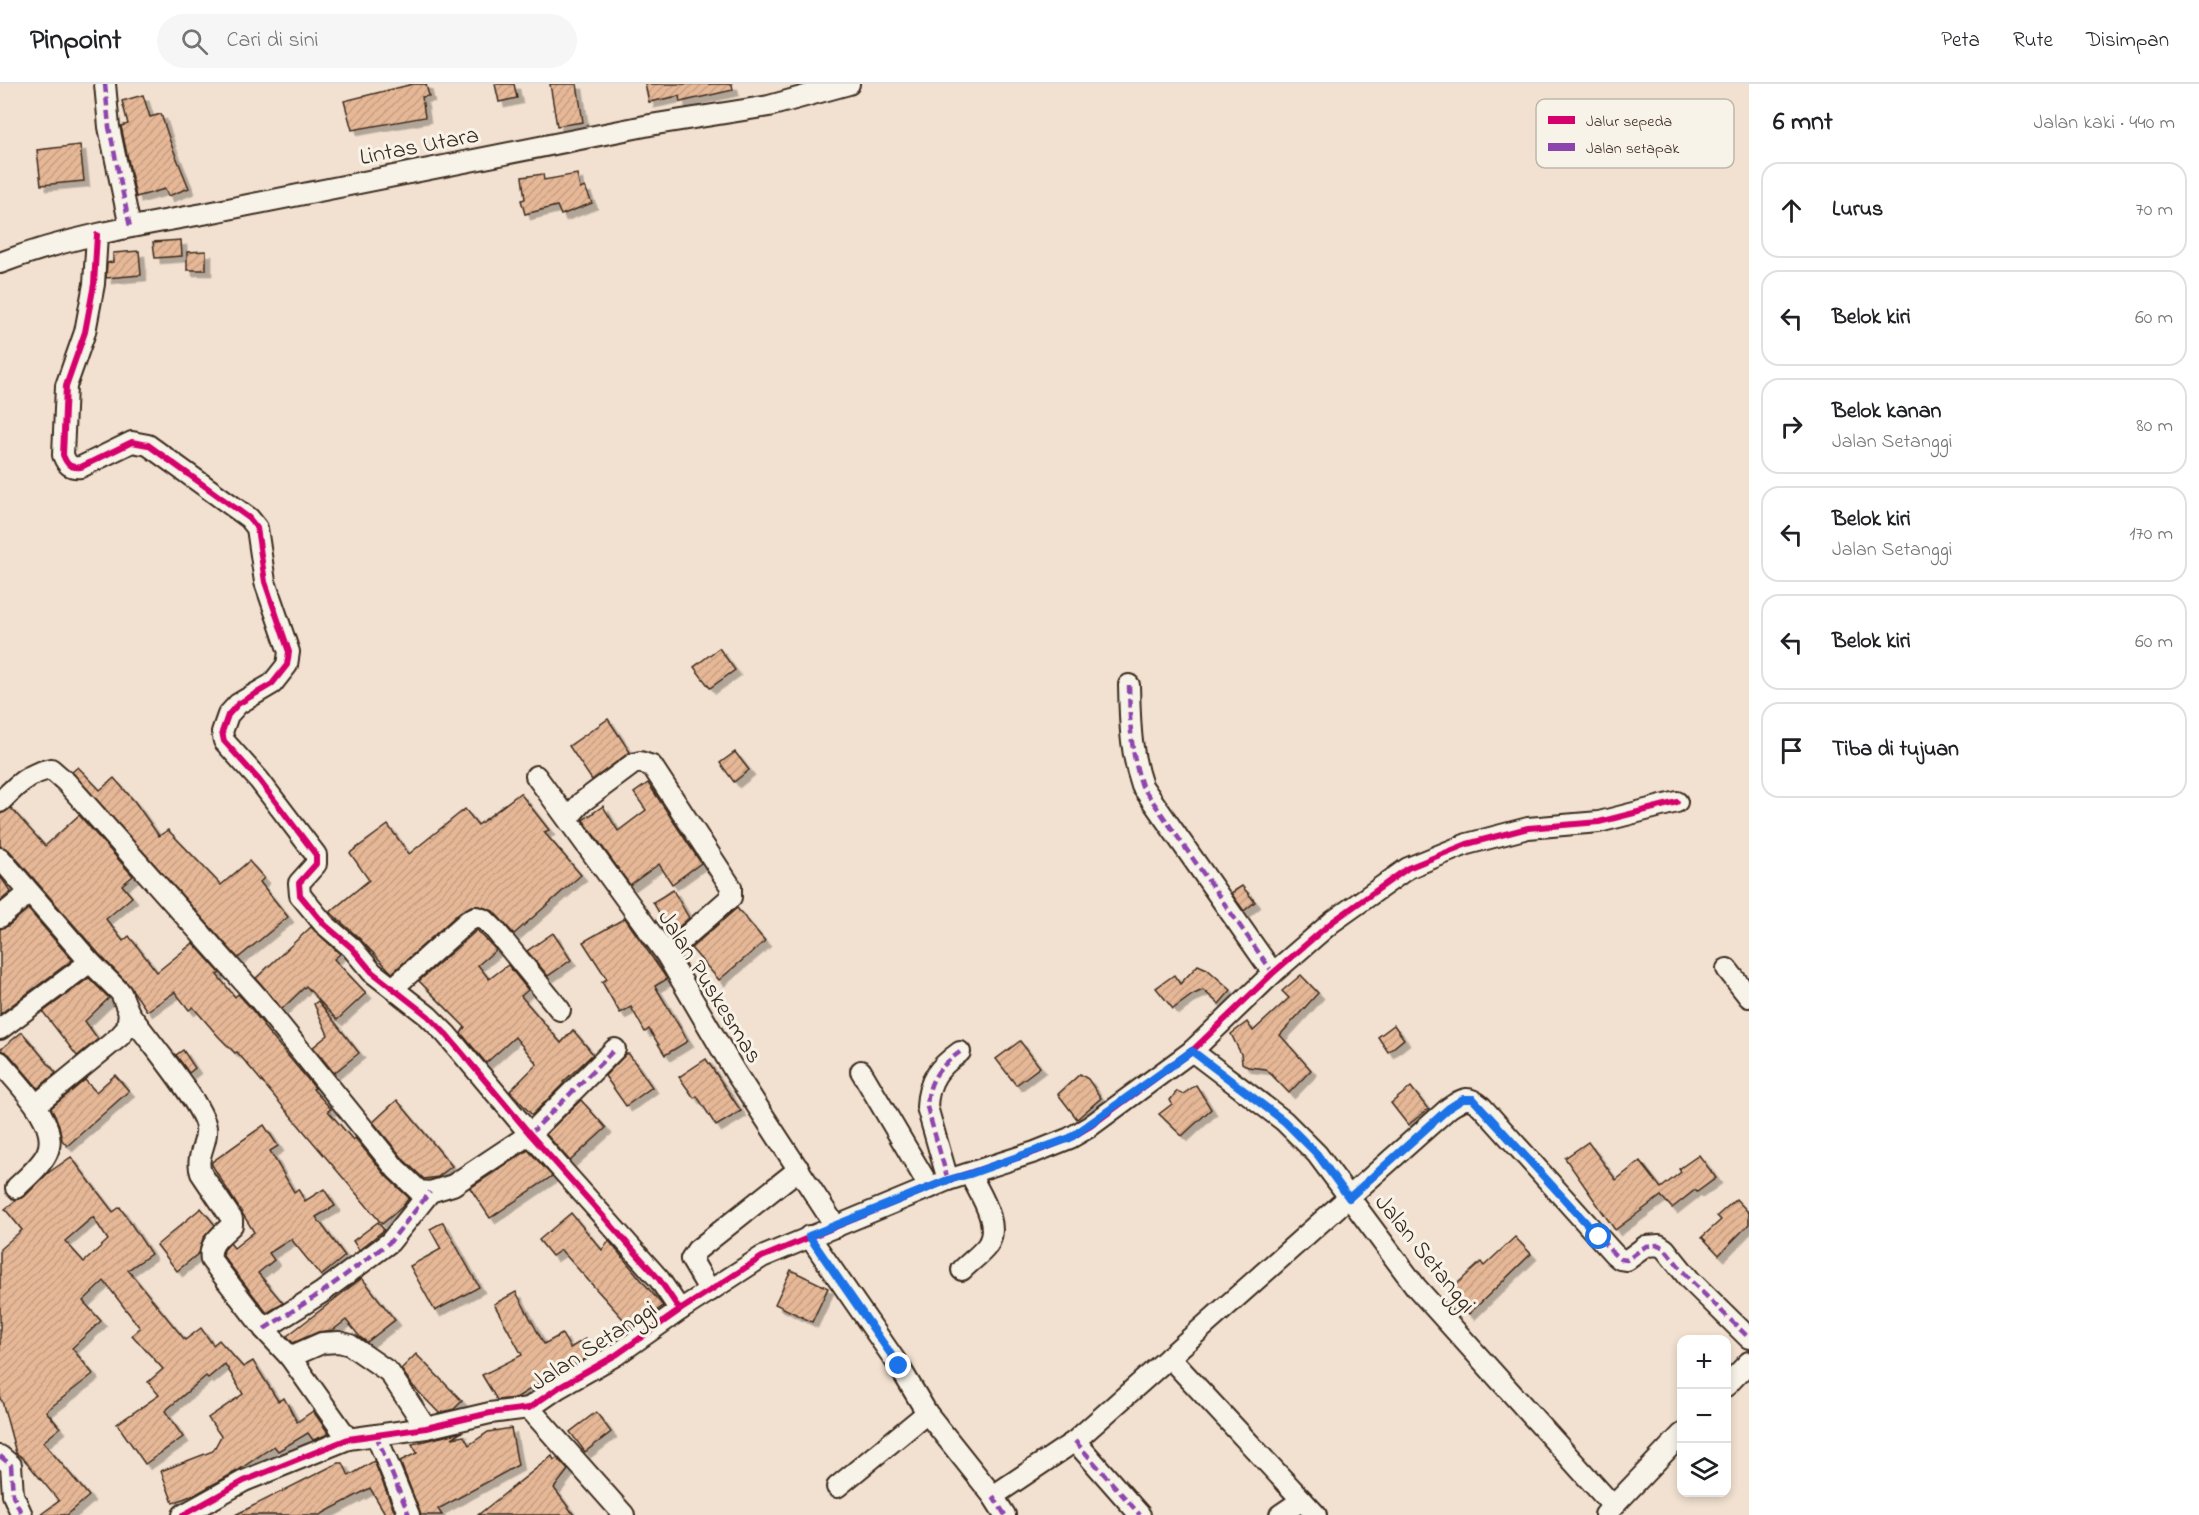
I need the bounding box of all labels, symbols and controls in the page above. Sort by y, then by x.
search box [157,14,577,68]
text: Pinpoint [30,21,121,62]
icon: search [178,25,211,58]
text: Cari di sini [226,25,318,57]
text: Peta [1941,26,1980,56]
text: Rute [2013,26,2053,56]
text: Disimpan [2086,26,2169,56]
legend [1536,99,1734,168]
text: 6 mnt [1773,104,1833,142]
text: Jalan kaki · 440 m [2034,109,2175,138]
text: Jalur sepeda [1586,110,1672,134]
street label: Lintas Utara [357,119,482,176]
text: Jalan setapak [1586,137,1680,161]
icon: ahead [1775,194,1808,227]
text: Lurus [1832,194,1883,226]
text: 70 m [2136,196,2173,225]
icon: left [1775,302,1808,335]
text: Belok kiri [1832,302,1911,334]
text: 60 m [2135,304,2173,333]
text: Belok kanan [1832,396,1941,428]
icon: right [1775,410,1808,443]
text: 80 m [2136,412,2173,441]
text: Jalan Setanggi [1832,428,1952,457]
text: Belok kiri [1832,504,1911,536]
icon: left [1775,518,1808,551]
text: 170 m [2129,520,2173,549]
text: Jalan Setanggi [1832,536,1952,565]
icon: left [1775,626,1808,659]
text: Belok kiri [1832,626,1911,658]
text: 60 m [2135,628,2173,657]
icon: arrive [1775,734,1808,767]
text: Tiba di tujuan [1832,734,1959,766]
street label: Jalan Puskesmas [648,904,770,1071]
street label: Jalan Setanggi [1365,1187,1483,1322]
route start [1585,1223,1611,1249]
street label: Jalan Setanggi [524,1293,664,1401]
map controls [1677,1335,1731,1497]
button: + [1677,1335,1731,1389]
route end [885,1352,911,1378]
button: − [1677,1389,1731,1443]
button: layers [1677,1443,1731,1497]

